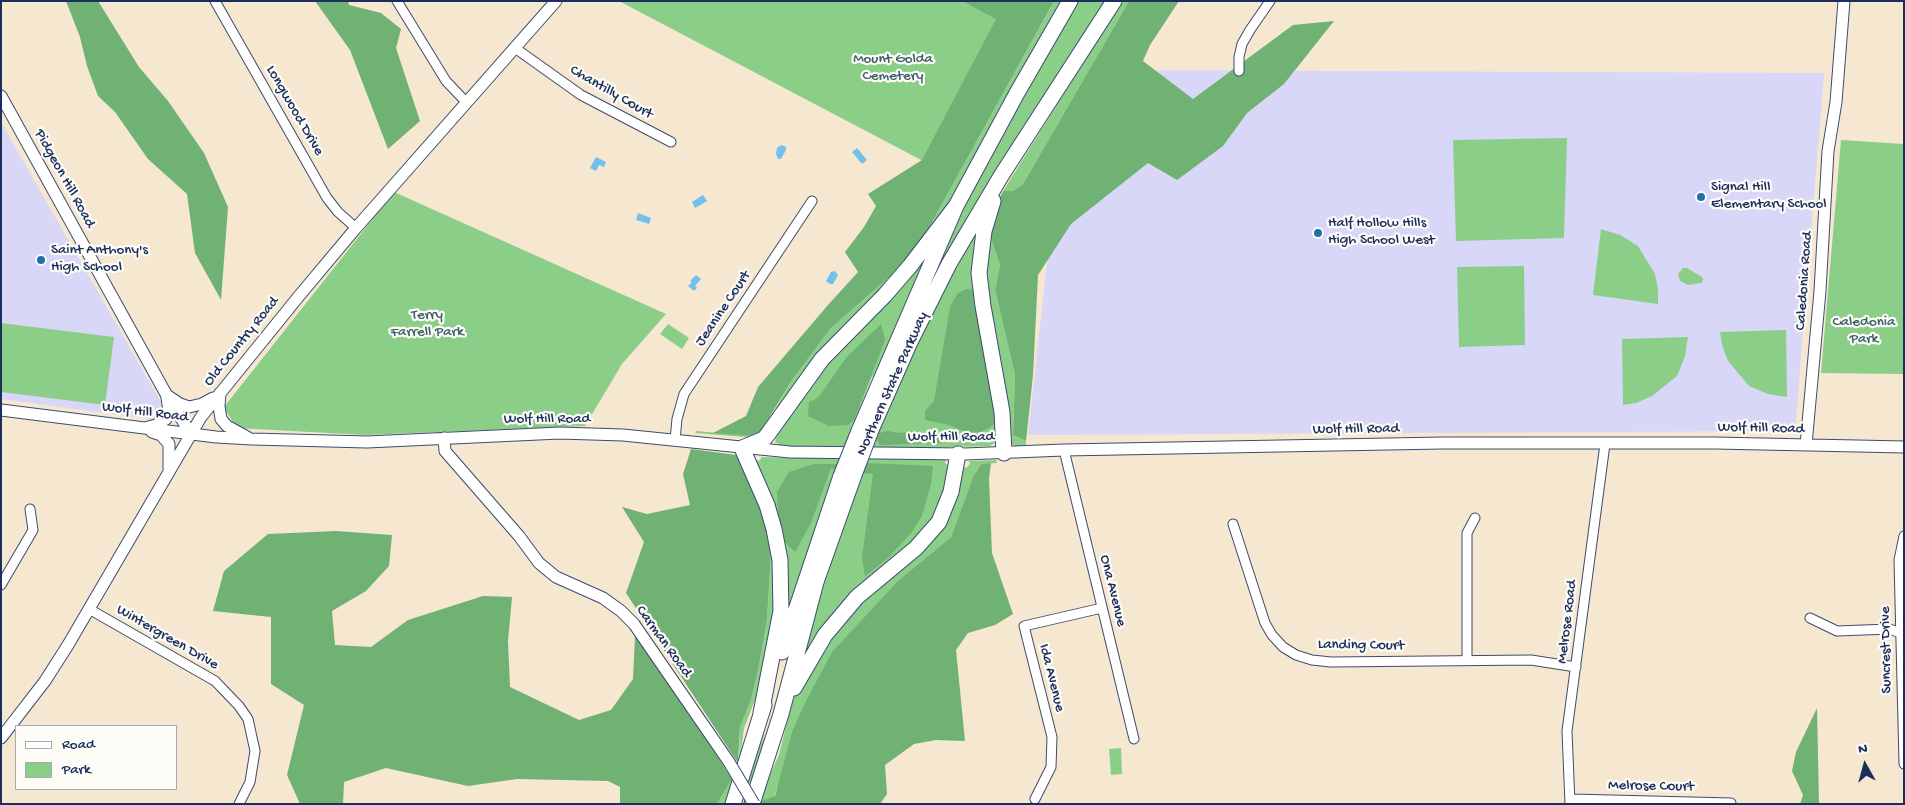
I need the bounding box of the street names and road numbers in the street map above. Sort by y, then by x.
street label: Chantilly Court [566,62,656,124]
street label: Longwood Drive [261,63,327,159]
street label: Pidgeon Hill Road [30,127,98,231]
street label: Caledonia Road [1793,231,1817,331]
street label: Jeanine Court [692,268,756,350]
street label: Old Country Road [200,294,284,390]
street label: Northern State Parkway [853,309,933,459]
street label: Wolf Hill Road [101,399,189,427]
street label: Wolf Hill Road [504,411,590,429]
street label: Wolf Hill Road [1717,419,1805,439]
street label: Wolf Hill Road [1312,420,1400,440]
street label: Wolf Hill Road [908,429,994,447]
street label: Ona Avenue [1094,553,1130,629]
street label: Melrose Road [1554,579,1582,665]
street label: Wintergreen Drive [113,601,221,675]
street label: Carman Road [631,603,695,681]
street label: Suncrest Drive [1877,606,1897,694]
street label: Landing Court [1318,636,1404,656]
street label: Ida Avenue [1034,642,1068,714]
street label: Melrose Court [1608,777,1694,797]

